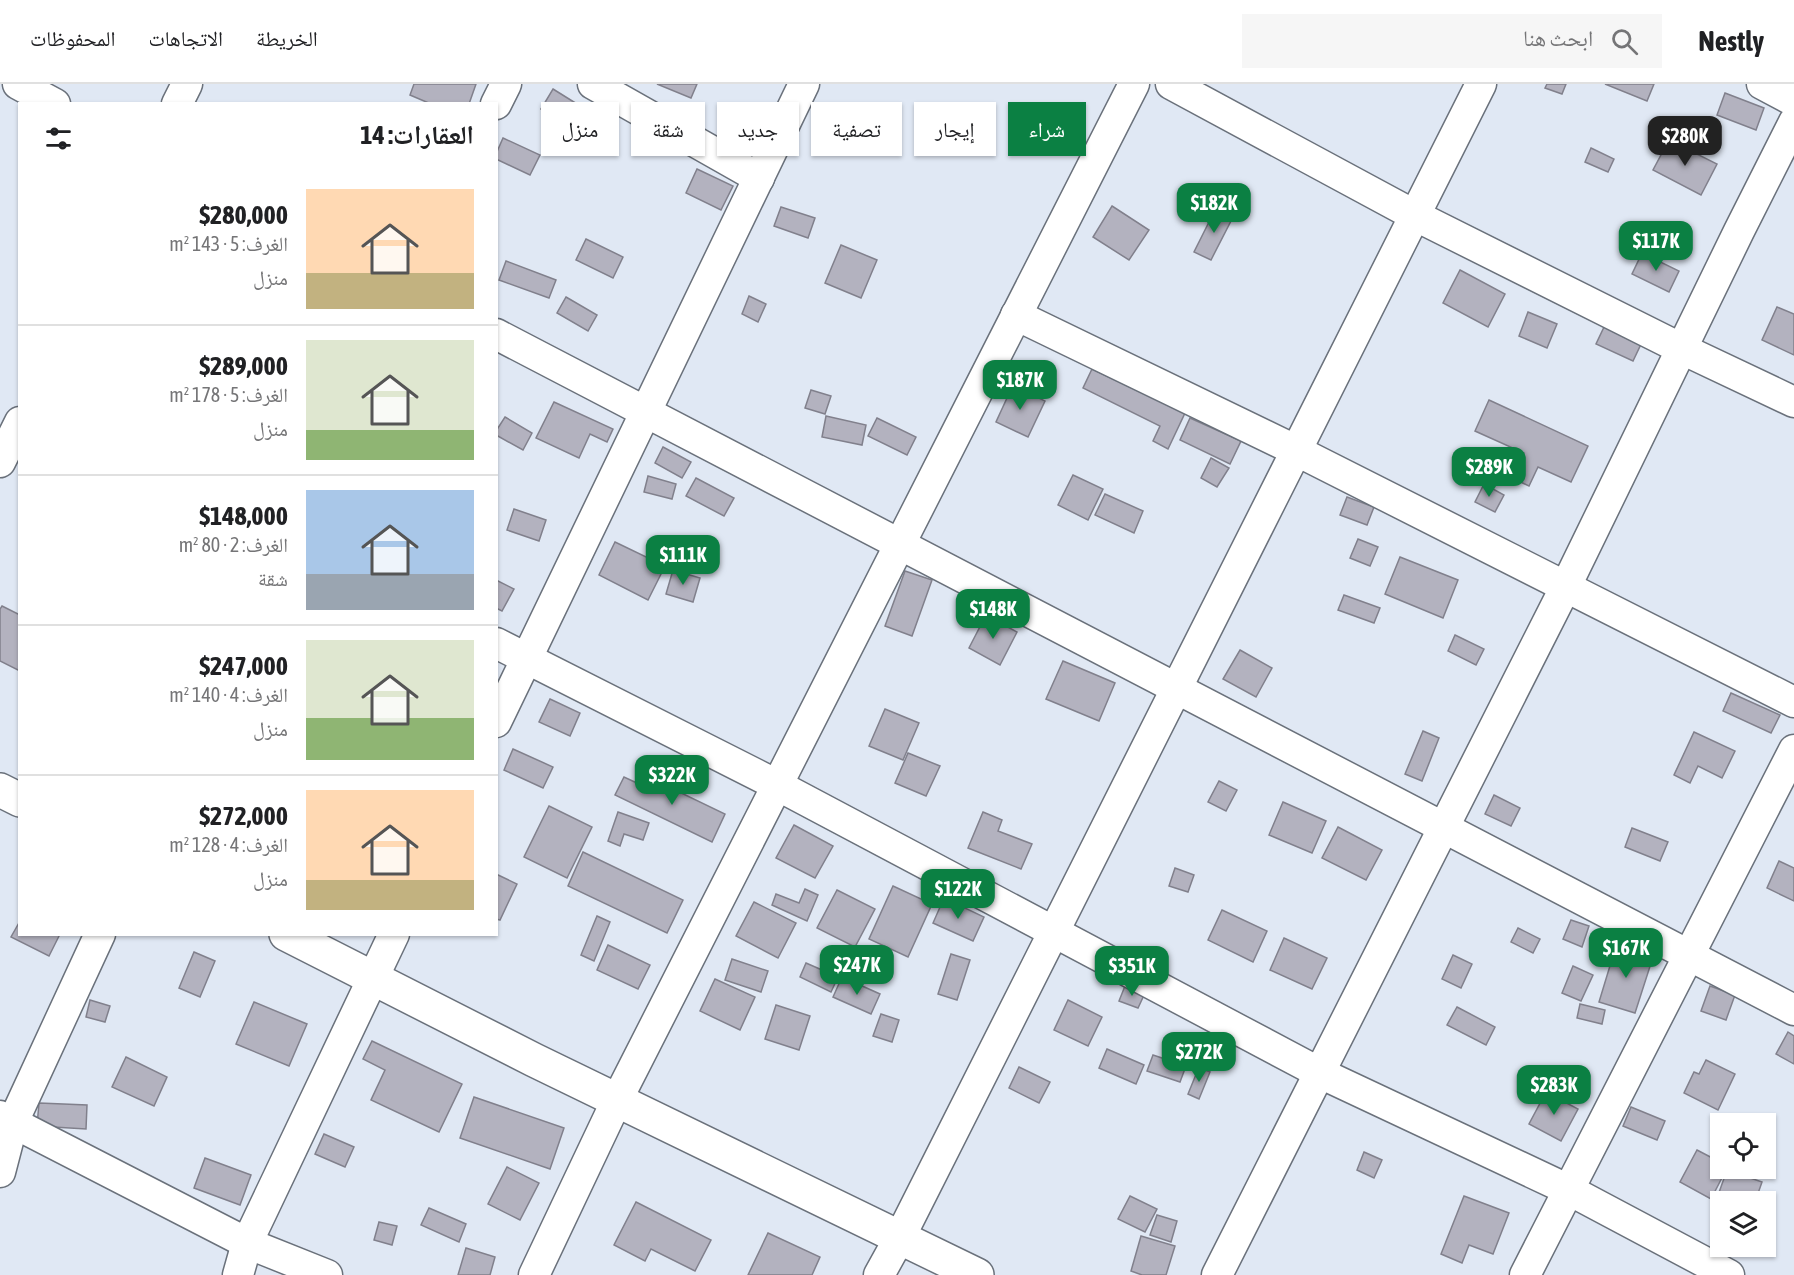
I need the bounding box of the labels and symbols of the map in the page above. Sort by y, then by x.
pin: $280K [1643,116,1727,167]
pin: $182K [1172,183,1256,234]
pin: $117K [1614,221,1698,272]
pin: $187K [978,360,1062,411]
pin: $289K [1447,447,1531,498]
pin: $111K [641,535,725,586]
pin: $148K [951,589,1035,640]
pin: $322K [630,755,714,806]
pin: $122K [916,869,1000,920]
pin: $167K [1584,928,1668,979]
pin: $247K [815,945,899,996]
pin: $351K [1090,946,1174,997]
pin: $272K [1157,1032,1241,1083]
pin: $283K [1512,1065,1596,1116]

